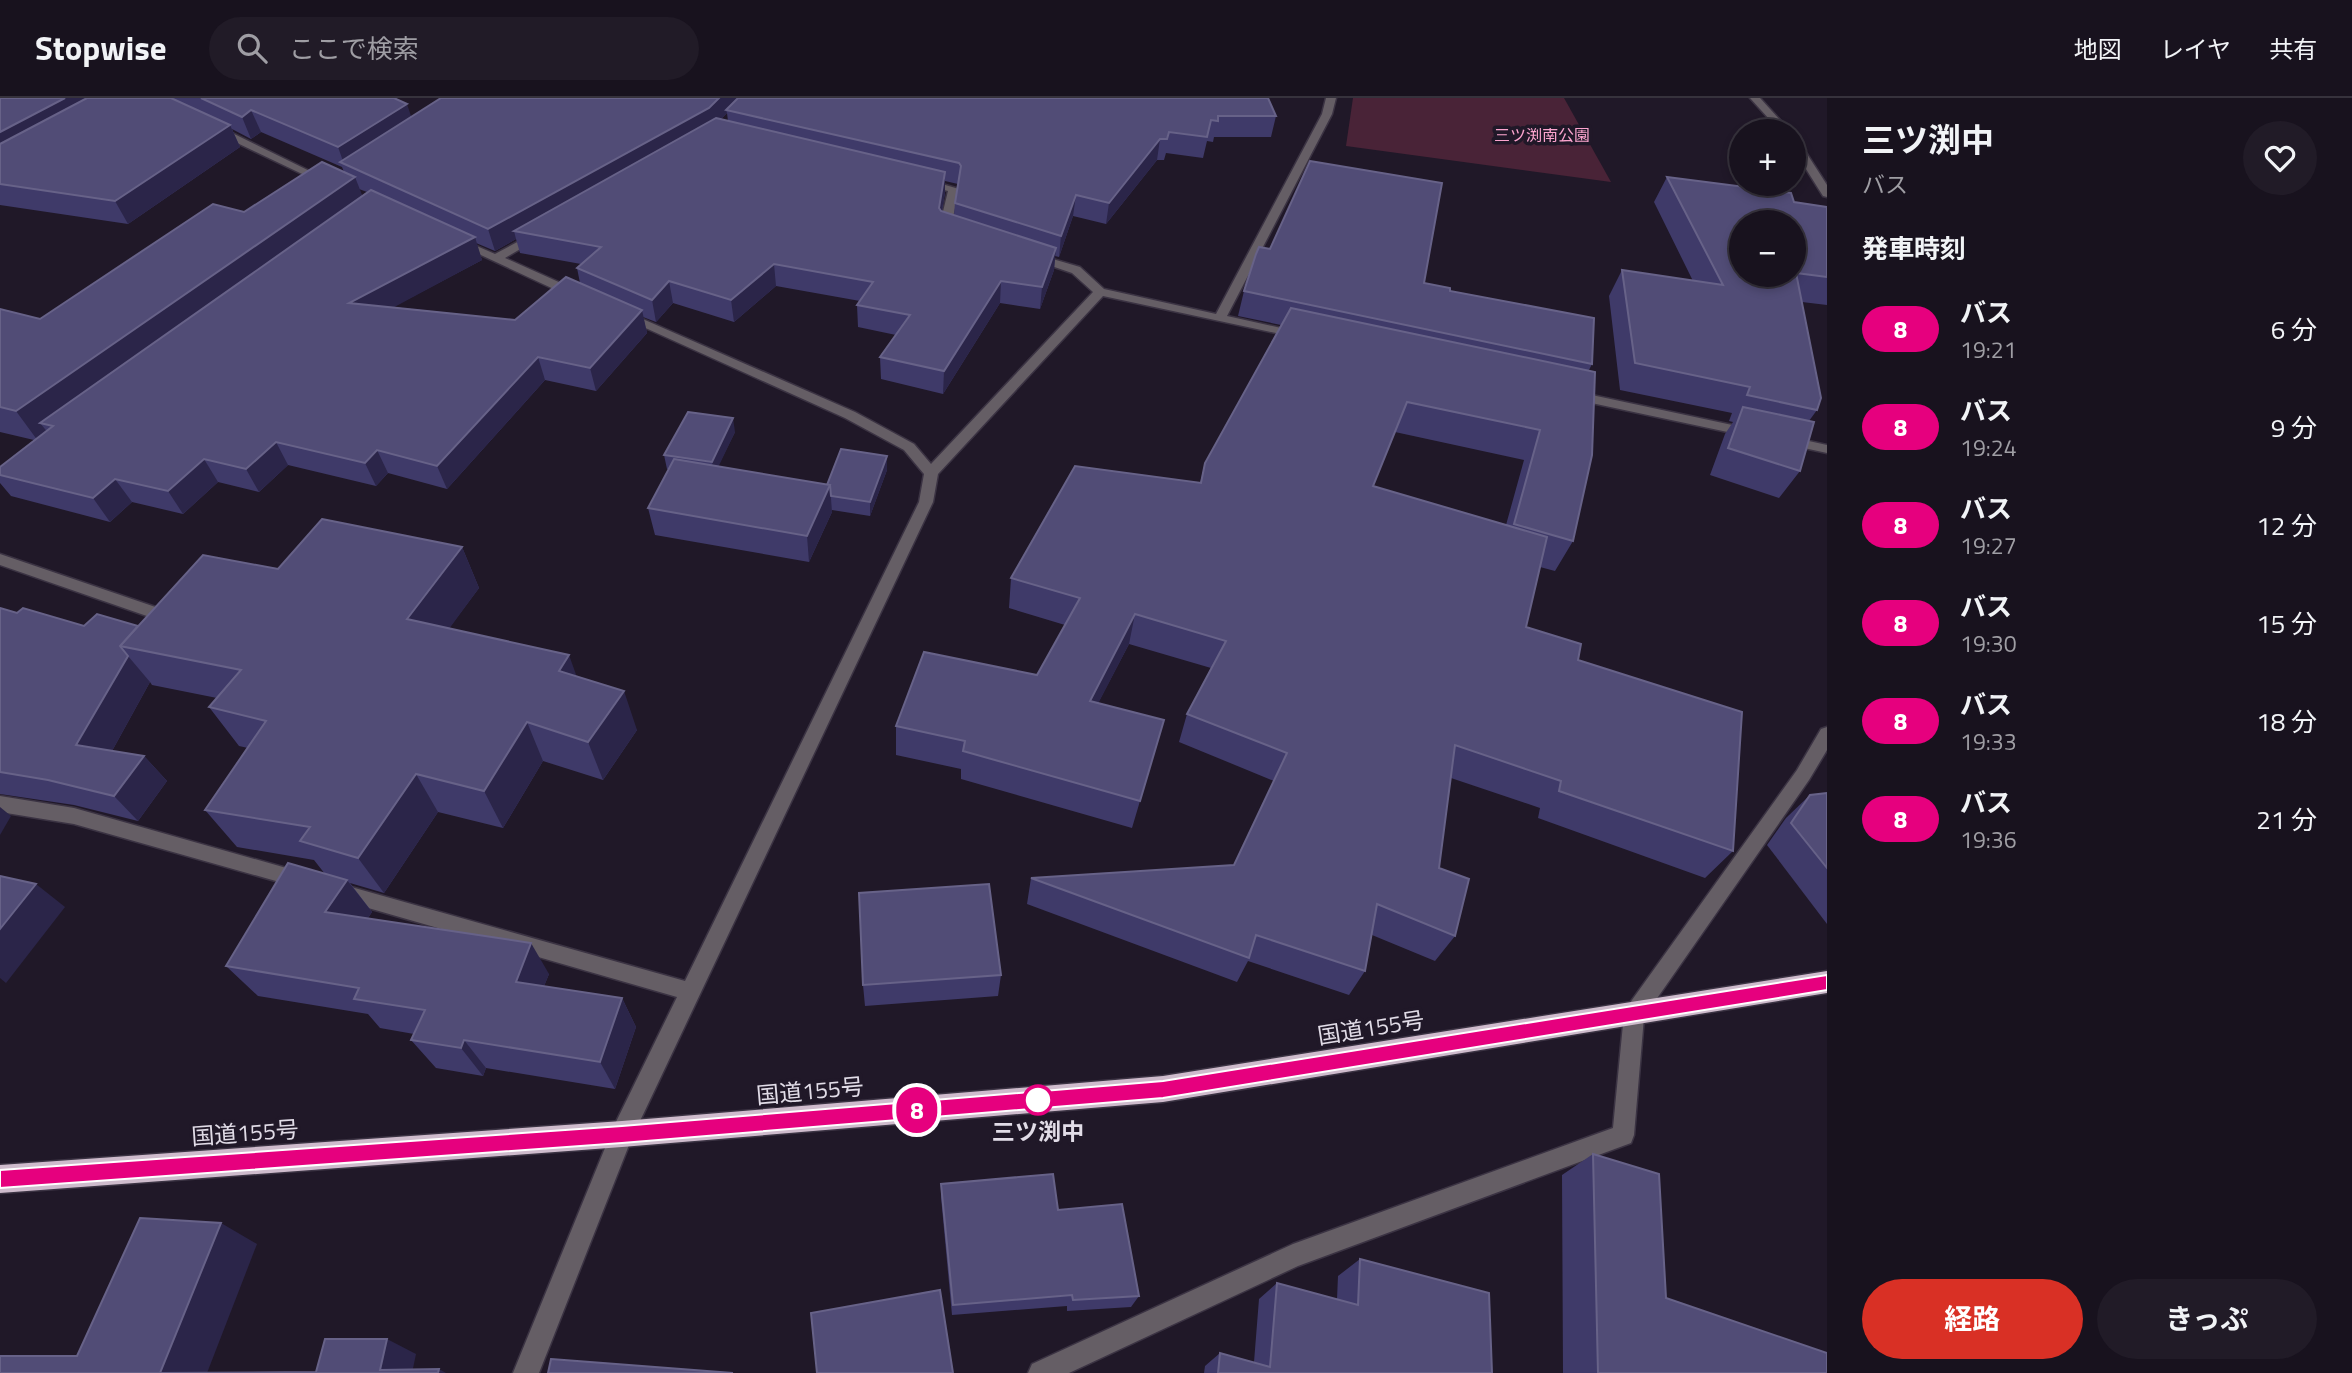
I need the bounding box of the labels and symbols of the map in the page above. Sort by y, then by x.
park label: 三ツ渕南公園 [1494,123,1590,147]
street label: 国道155号 [1315,1002,1427,1053]
street label: 国道155号 [755,1068,865,1113]
marker: 三ツ渕中 [1023,1085,1053,1115]
line badge: 8 [894,1087,940,1133]
street label: 国道155号 [190,1111,300,1154]
place label: 三ツ渕中 [992,1114,1084,1149]

